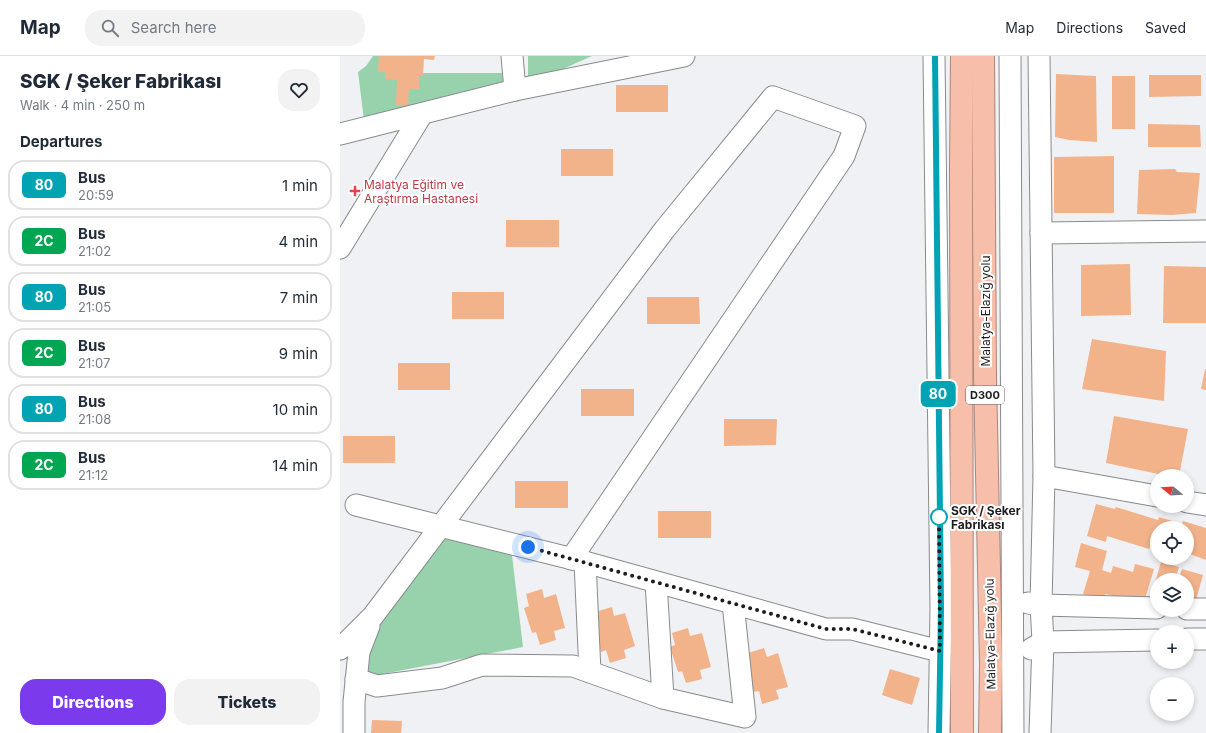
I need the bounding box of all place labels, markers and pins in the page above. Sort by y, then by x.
place label: Malatya Eğitim ve Araştırma Hastanesi [364,177,478,206]
marker: Malatya Eğitim ve Araştırma Hastanesi [349,185,361,197]
place label: SGK / Şeker Fabrikası [951,503,1021,532]
marker: SGK / Şeker Fabrikası [930,508,948,526]

